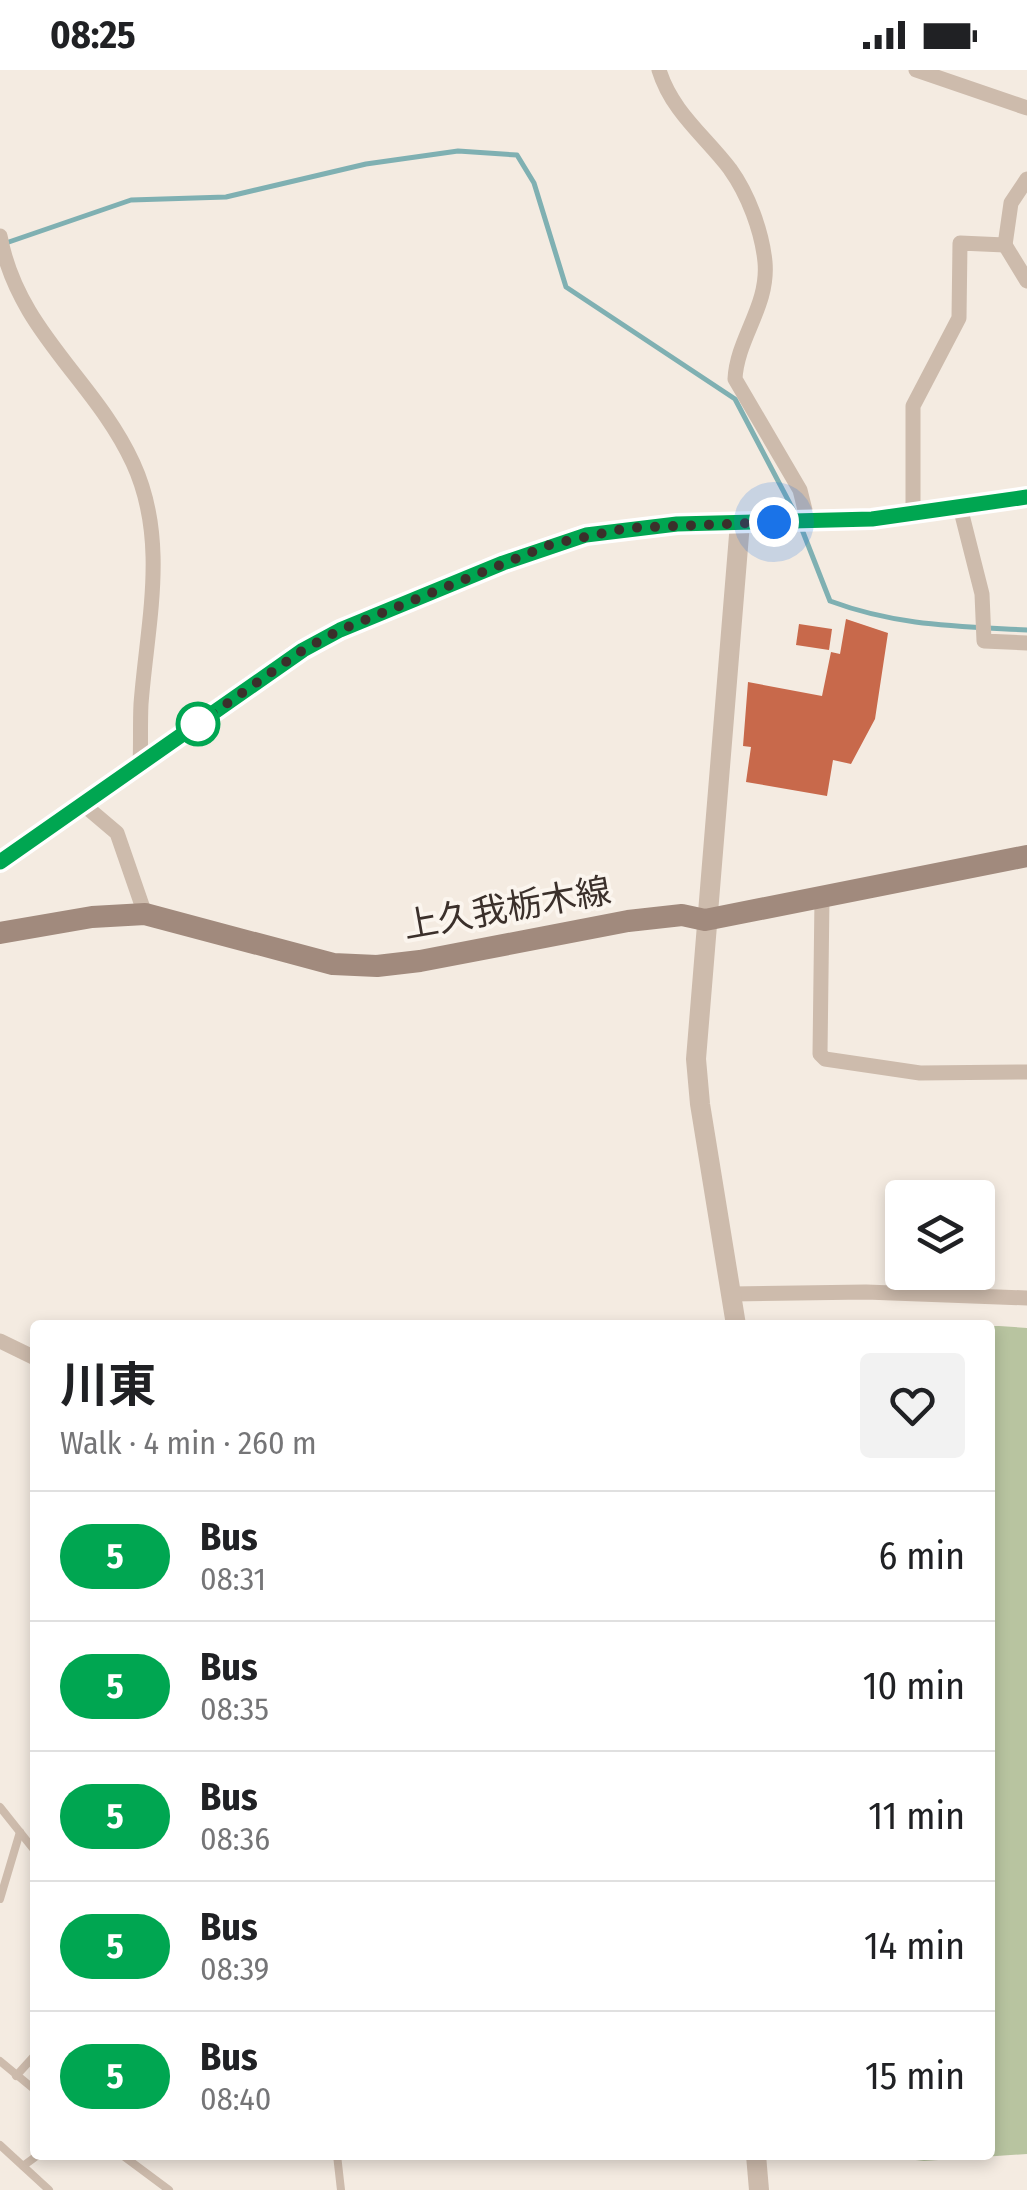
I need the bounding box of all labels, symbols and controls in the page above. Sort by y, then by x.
text: 08:25 [50,12,136,58]
your location [749,497,799,547]
unlabelled marker [177,703,219,745]
street label: 上久我栃木線 [400,869,614,947]
map controls [885,1180,995,1290]
button: layers [885,1180,995,1290]
button: heart [860,1353,965,1458]
text: 川東 [60,1357,156,1415]
text: Walk · 4 min · 260 m [60,1424,317,1462]
text: Bus [200,1514,258,1560]
text: 6 min [878,1533,965,1579]
text: 5 [106,1535,124,1577]
text: 08:31 [200,1560,266,1598]
text: Bus [200,1644,258,1690]
text: 10 min [863,1663,965,1709]
text: 5 [106,1665,124,1707]
text: 08:35 [200,1690,269,1728]
text: Bus [200,1774,258,1820]
text: 11 min [868,1793,965,1839]
text: 5 [106,1795,124,1837]
text: 08:36 [200,1820,270,1858]
text: Bus [200,1904,258,1950]
text: 14 min [864,1923,965,1969]
text: 5 [106,1925,124,1967]
text: 08:39 [200,1950,269,1988]
text: Bus [200,2034,258,2080]
text: 15 min [865,2053,965,2099]
text: 5 [106,2055,124,2097]
text: 08:40 [200,2080,271,2118]

